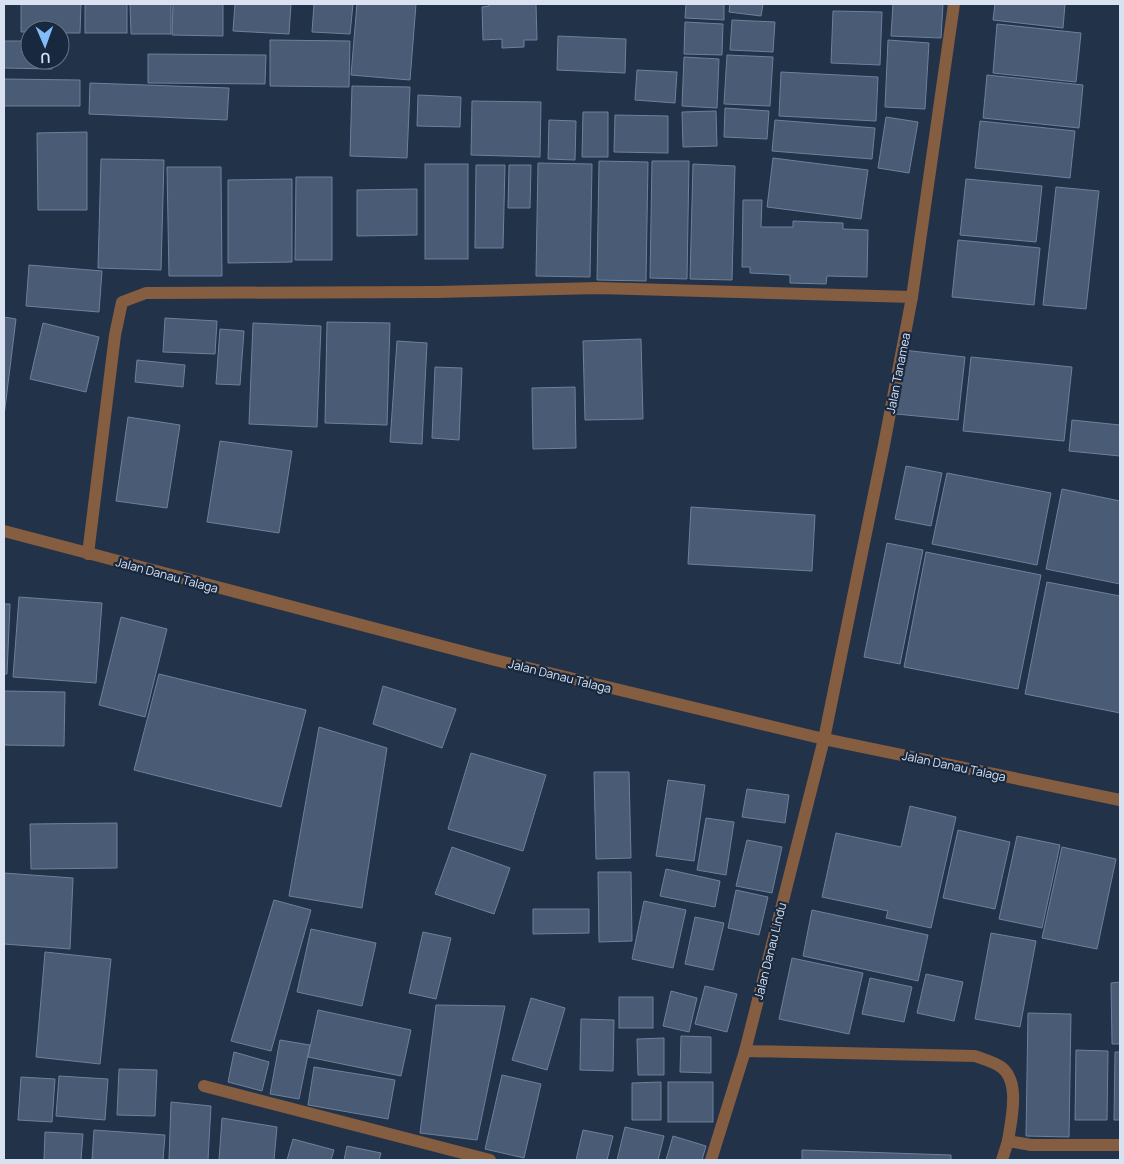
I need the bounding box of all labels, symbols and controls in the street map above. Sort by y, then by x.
north arrow [20,20,70,70]
text: U [40,49,51,68]
street label: Jalan Tanamea [882,331,914,415]
street label: Jalan Danau Talaga [114,553,220,597]
street label: Jalan Danau Talaga [507,655,613,697]
street label: Jalan Danau Talaga [901,747,1007,785]
street label: Jalan Danau Lindu [750,901,790,1001]

